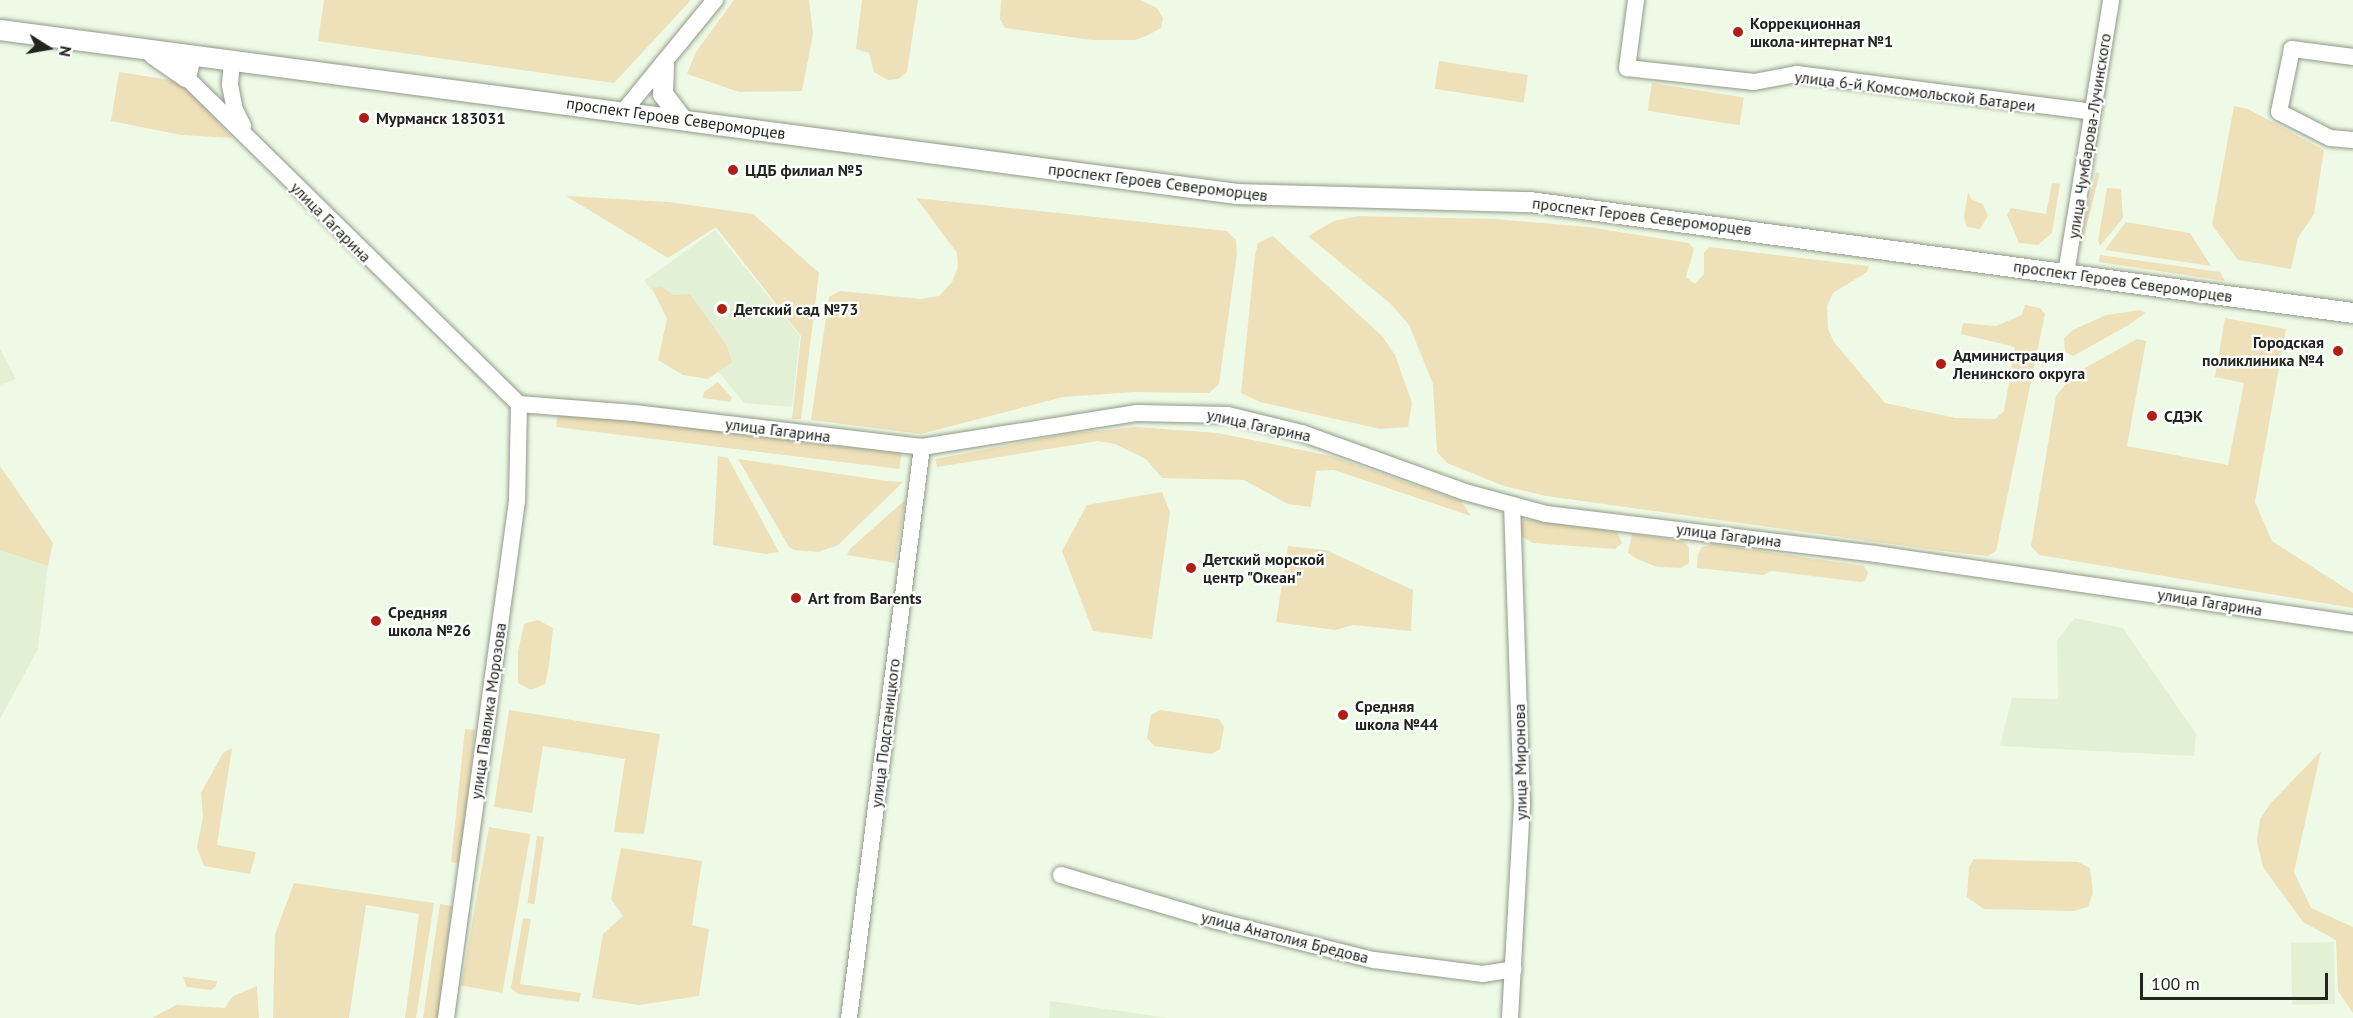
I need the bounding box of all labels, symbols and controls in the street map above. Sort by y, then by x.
place label: Коррекционная школа-интернат №1 [1750,13,1894,51]
north arrow [18,18,78,78]
marker: Коррекционная школа-интернат №1 [1731,25,1745,39]
street label: улица Чумбарова-Лучинского [2063,32,2115,240]
text: N [55,44,76,58]
street label: улица 6-й Комсомольской Батареи [1794,67,2036,115]
street label: проспект Героев Североморцев [565,93,787,143]
place label: Мурманск 183031 [376,108,506,128]
marker: Мурманск 183031 [357,111,371,125]
street label: проспект Героев Североморцев [1047,159,1269,205]
place label: ЦДБ филиал №5 [745,160,863,180]
marker: ЦДБ филиал №5 [726,163,740,177]
street label: улица Гагарина [287,178,375,266]
street label: проспект Героев Североморцев [1531,193,1753,239]
street label: проспект Героев Североморцев [2012,256,2234,306]
place label: Детский сад №73 [734,299,858,319]
marker: Детский сад №73 [715,302,729,316]
place label: Городская поликлиника №4 [2202,332,2324,370]
marker: Городская поликлиника №4 [2329,342,2347,360]
place label: Администрация Ленинского округа [1953,345,2085,383]
marker: Администрация Ленинского округа [1934,357,1948,371]
street label: улица Гагарина [1205,405,1313,445]
place label: СДЭК [2164,406,2203,426]
marker: СДЭК [2145,409,2159,423]
street label: улица Гагарина [724,414,832,446]
street label: улица Гагарина [1675,519,1783,551]
place label: Детский морской центр "Океан" [1203,549,1324,587]
marker: Детский морской центр "Океан" [1184,561,1198,575]
street label: улица Гагарина [2156,584,2264,620]
place label: Art from Barents [808,588,922,608]
marker: Art from Barents [789,591,803,605]
place label: Средняя школа №26 [388,602,471,640]
marker: Средняя школа №26 [369,614,383,628]
street label: улица Павлика Морозова [466,621,510,801]
street label: улица Подстаницкого [866,657,904,809]
place label: Средняя школа №44 [1355,696,1438,734]
street label: улица Миронова [1509,703,1531,821]
marker: Средняя школа №44 [1336,708,1350,722]
street label: улица Анатолия Бредова [1199,907,1371,967]
scale bar [2143,961,2330,999]
text: 100 m [2151,972,2200,995]

